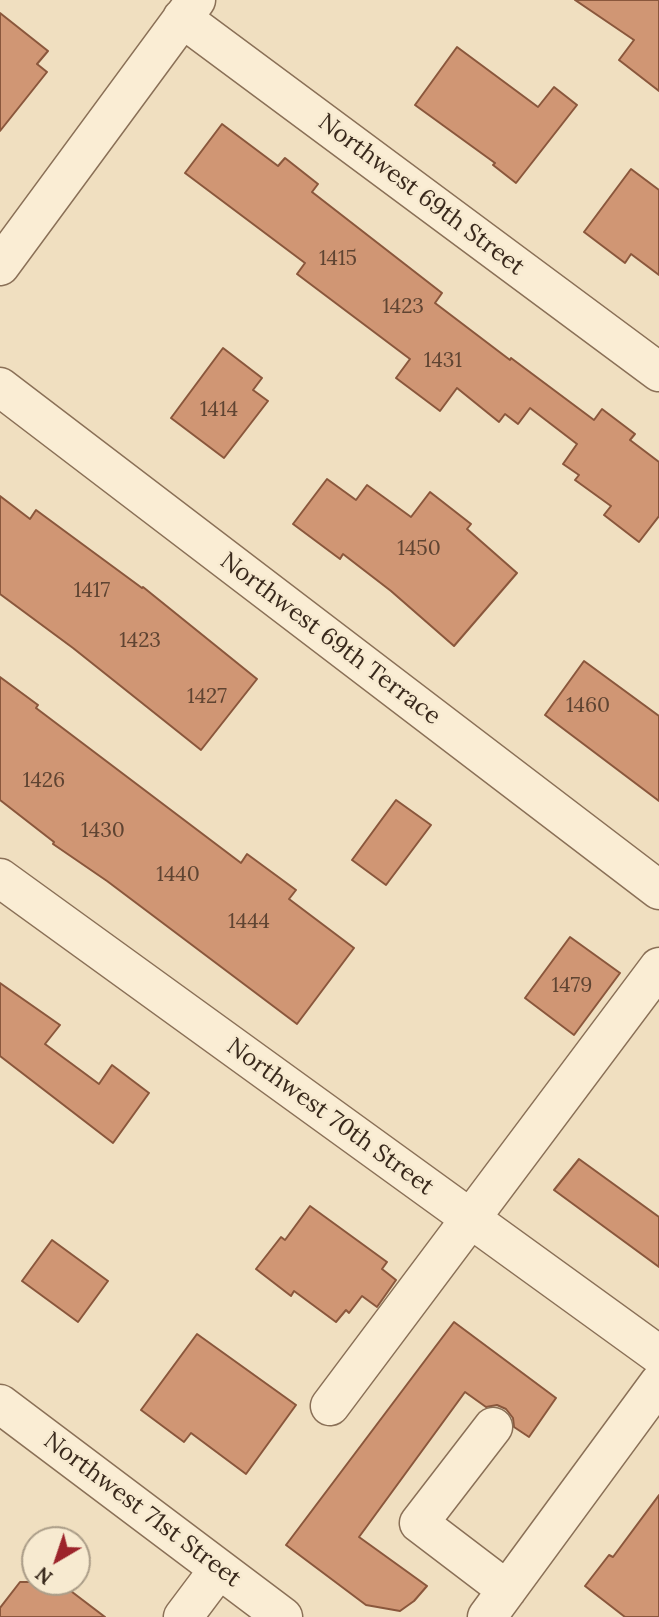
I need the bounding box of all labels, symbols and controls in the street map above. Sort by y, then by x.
street label: Northwest 69th Street [312,108,530,282]
house number: 1415 [319,246,357,272]
house number: 1423 [382,294,424,320]
house number: 1431 [424,348,462,374]
house number: 1414 [200,397,238,423]
house number: 1450 [397,536,441,562]
street label: Northwest 69th Terrace [214,547,446,731]
house number: 1417 [74,578,110,604]
house number: 1423 [119,628,161,654]
house number: 1427 [187,684,227,710]
house number: 1460 [566,693,610,719]
house number: 1426 [23,768,65,794]
house number: 1430 [81,818,125,844]
house number: 1440 [156,862,200,888]
house number: 1444 [228,909,270,935]
house number: 1479 [552,973,592,999]
street label: Northwest 70th Street [221,1032,439,1202]
street label: Northwest 71st Street [38,1426,246,1594]
north arrow [21,1526,91,1596]

